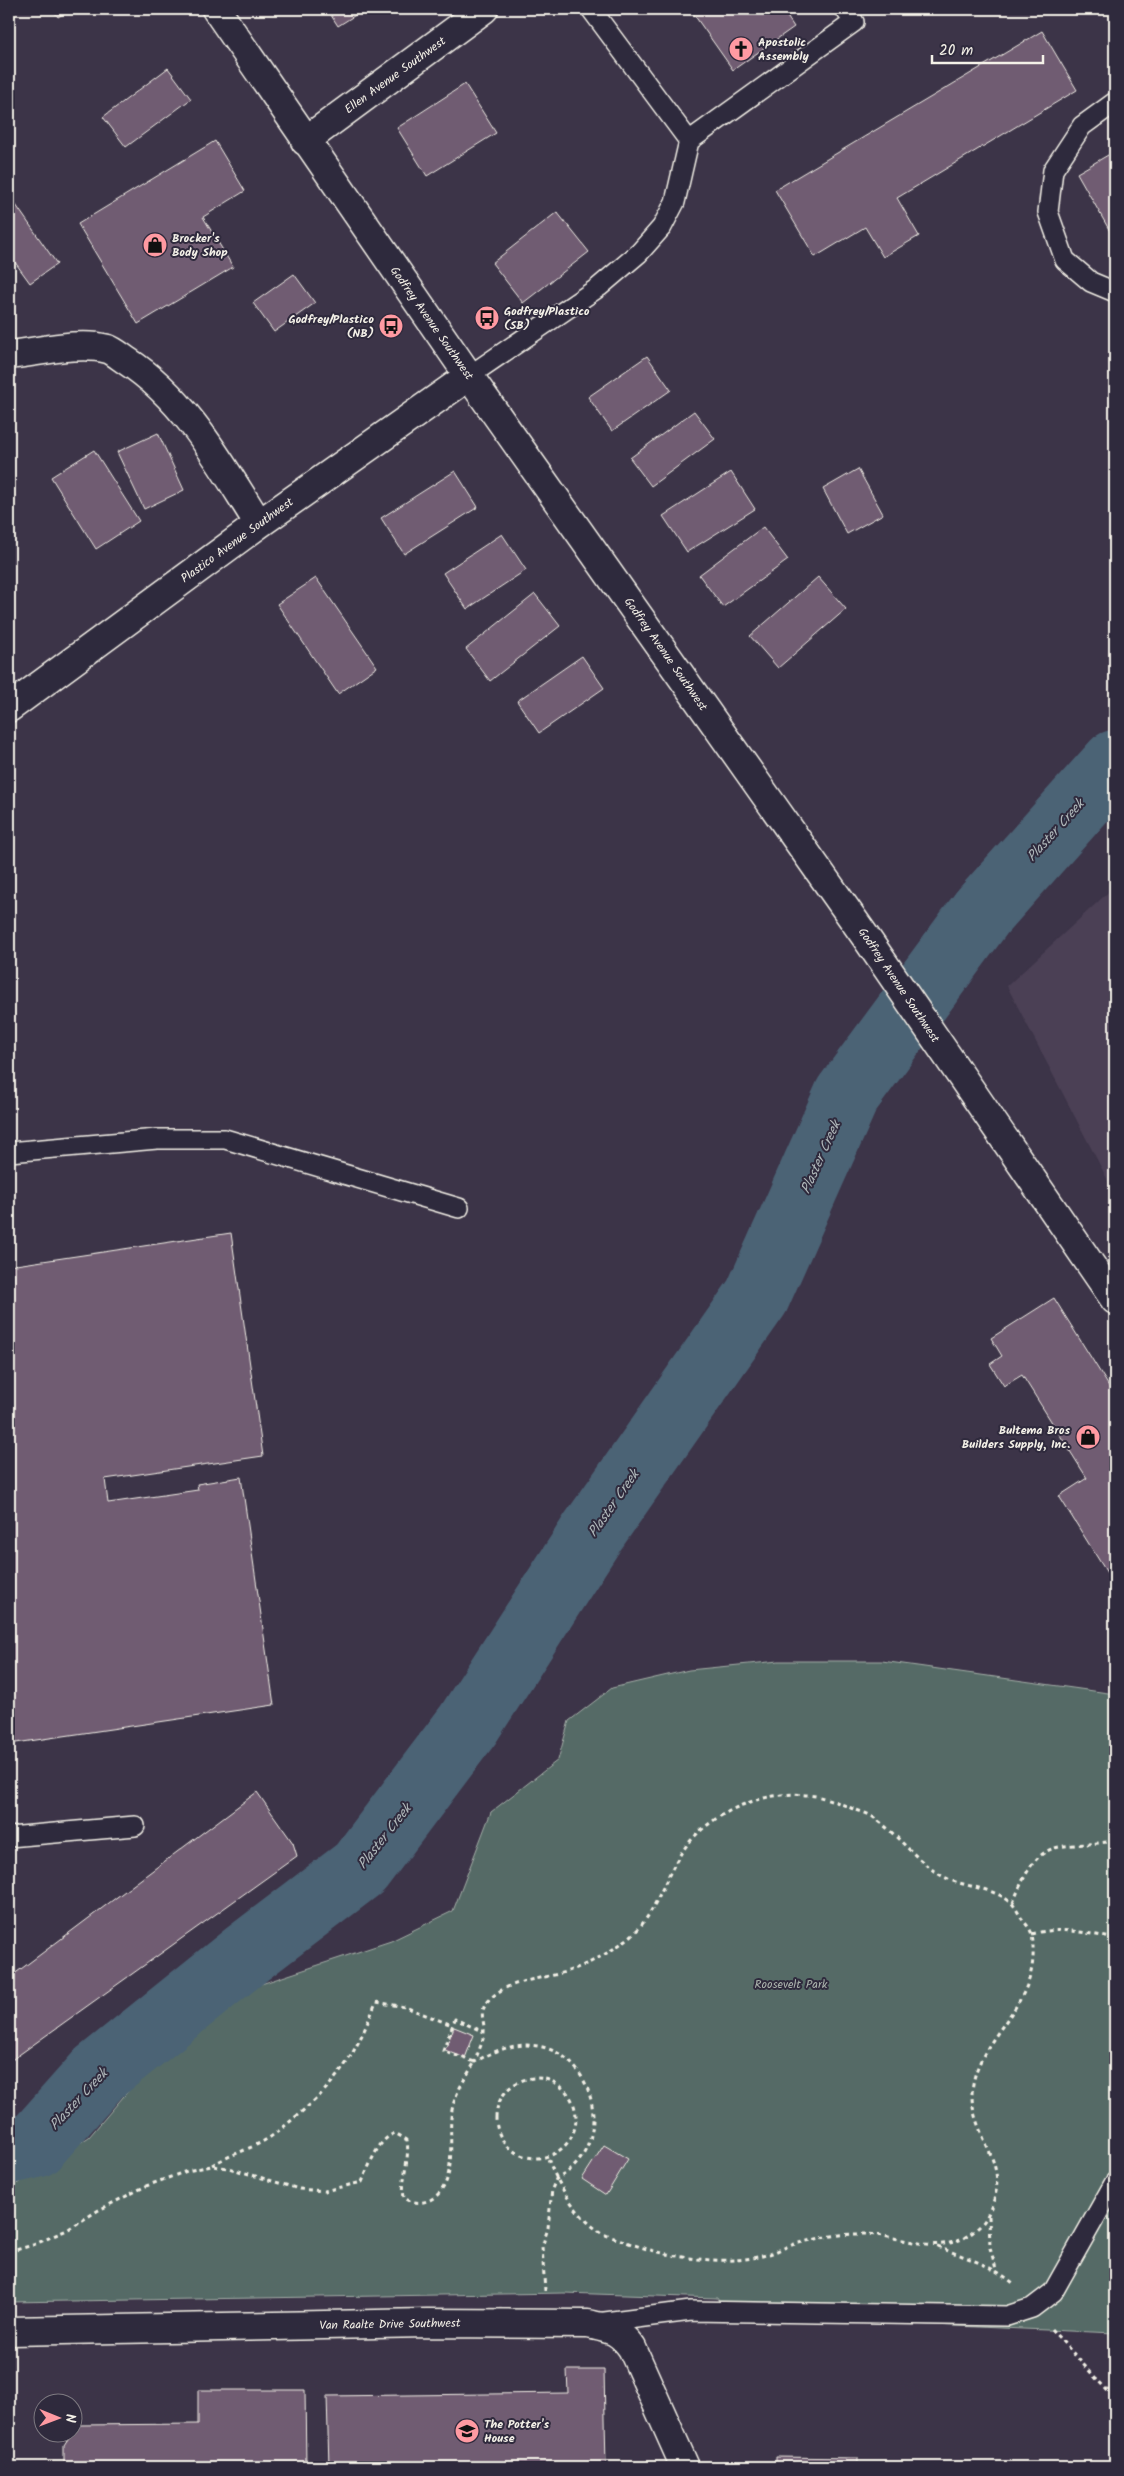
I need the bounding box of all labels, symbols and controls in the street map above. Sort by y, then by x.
street label: Ellen Avenue Southwest [341,32,450,119]
scale bar [932,32,1043,64]
place label: Apostolic Assembly [758,33,809,66]
church icon: Apostolic Assembly [728,36,754,62]
text: 20 m [939,39,973,63]
place label: Brocker's Body Shop [172,229,228,262]
shop icon: Brocker's Body Shop [142,232,168,258]
street label: Godfrey Avenue Southwest [385,263,478,384]
place label: Godfrey/Plastico (SB) [504,302,590,335]
bus stop icon: Godfrey/Plastico (SB) [474,305,500,331]
place label: Godfrey/Plastico (NB) [288,310,375,343]
bus stop icon: Godfrey/Plastico (NB) [378,313,404,339]
street label: Plastico Avenue Southwest [177,493,298,588]
street label: Godfrey Avenue Southwest [619,594,712,715]
water label: Plaster Creek [1022,793,1092,867]
street label: Godfrey Avenue Southwest [853,924,944,1047]
water label: Plaster Creek [795,1115,848,1197]
place label: Bultema Bros Builders Supply, Inc. [962,1421,1070,1454]
shop icon: Bultema Bros Builders Supply, Inc. [1075,1424,1101,1450]
water label: Plaster Creek [583,1463,647,1542]
water label: Plaster Creek [352,1797,419,1874]
park label: Roosevelt Park [755,1975,828,1994]
water label: Plaster Creek [44,2062,115,2136]
street label: Van Raalte Drive Southwest [319,2314,461,2335]
north arrow [32,2394,82,2444]
text: N [59,2414,81,2423]
place label: The Potter's House [484,2415,549,2448]
school or university icon: The Potter's House [454,2418,480,2444]

